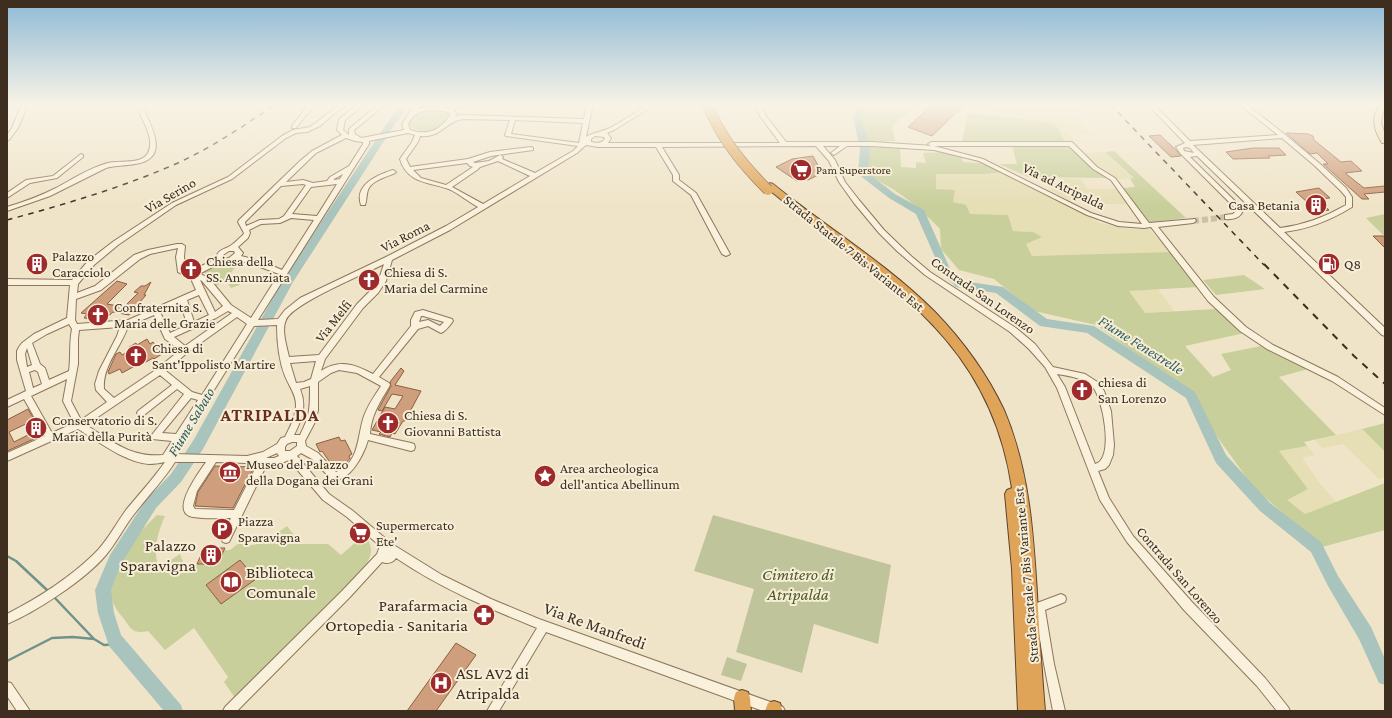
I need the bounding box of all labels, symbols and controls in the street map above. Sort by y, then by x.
supermarket icon: Pam Superstore [788,157,814,183]
street label: Via ad Atripalda [1020,159,1108,213]
place label: Pam Superstore [816,163,891,177]
street label: Via Serino [142,174,198,216]
street label: Strada Statale 7 Bis Variante Est [781,191,928,315]
building icon: Casa Betania [1303,192,1329,218]
place label: Casa Betania [1228,197,1301,213]
street label: Via Roma [378,217,433,255]
place label: Palazzo Caracciolo [52,248,111,280]
building icon: Palazzo Caracciolo [24,251,50,277]
fuel station icon: Q8 [1316,251,1342,277]
place label: Chiesa della SS. Annunziata [206,253,290,285]
street label: Contrada San Lorenzo [928,253,1038,337]
church icon: Chiesa della SS. Annunziata [178,256,204,282]
place label: Q8 [1344,256,1361,272]
place label: Chiesa di S. Maria del Carmine [384,264,488,296]
church icon: Chiesa di S. Maria del Carmine [356,267,382,293]
street label: Via Melfi [311,296,355,345]
place label: Confraternita S. Maria delle Grazie [114,299,215,331]
church icon: Confraternita S. Maria delle Grazie [85,302,111,328]
water label: Fiume Fenestrelle [1096,312,1187,378]
place label: Chiesa di Sant'Ippolisto Martire [152,340,275,372]
church icon: Chiesa di Sant'Ippolisto Martire [123,343,149,369]
place label: chiesa di San Lorenzo [1098,374,1166,406]
church icon: chiesa di San Lorenzo [1069,377,1095,403]
water label: Fiume Sabato [164,385,218,459]
district label: ATRIPALDA [219,405,320,425]
place label: Chiesa di S. Giovanni Battista [404,407,502,439]
church icon: Chiesa di S. Giovanni Battista [375,410,401,436]
place label: Conservatorio di S. Maria della Purità [52,412,157,444]
building icon: Conservatorio di S. Maria della Purità [23,415,49,441]
place label: Museo del Palazzo della Dogana dei Grani [246,456,373,488]
museum icon: Museo del Palazzo della Dogana dei Grani [217,459,243,485]
place label: Area archeologica dell'antica Abellinum [560,460,680,492]
place icon: Area archeologica dell'antica Abellinum [532,463,558,489]
street label: Strada Statale 7 Bis Variante Est [1010,486,1042,663]
place label: Piazza Sparavigna [238,513,301,545]
parking icon: Piazza Sparavigna [209,516,235,542]
place label: Supermercato Ete' [376,517,454,549]
supermarket icon: Supermercato Ete' [347,520,373,546]
street label: Contrada San Lorenzo [1134,523,1227,627]
place label: Palazzo Sparavigna [120,536,196,575]
building icon: Palazzo Sparavigna [198,542,224,568]
place label: Biblioteca Comunale [246,563,316,602]
park label: Cimitero di Atripalda [762,565,834,604]
library icon: Biblioteca Comunale [218,569,244,595]
place label: Parafarmacia Ortopedia - Sanitaria [325,596,468,635]
street label: Via Re Manfredi [541,599,649,653]
pharmacy icon: Parafarmacia Ortopedia - Sanitaria [471,602,497,628]
place label: ASL AV2 di Atripalda [456,664,529,703]
hospital icon: ASL AV2 di Atripalda [428,670,454,696]

